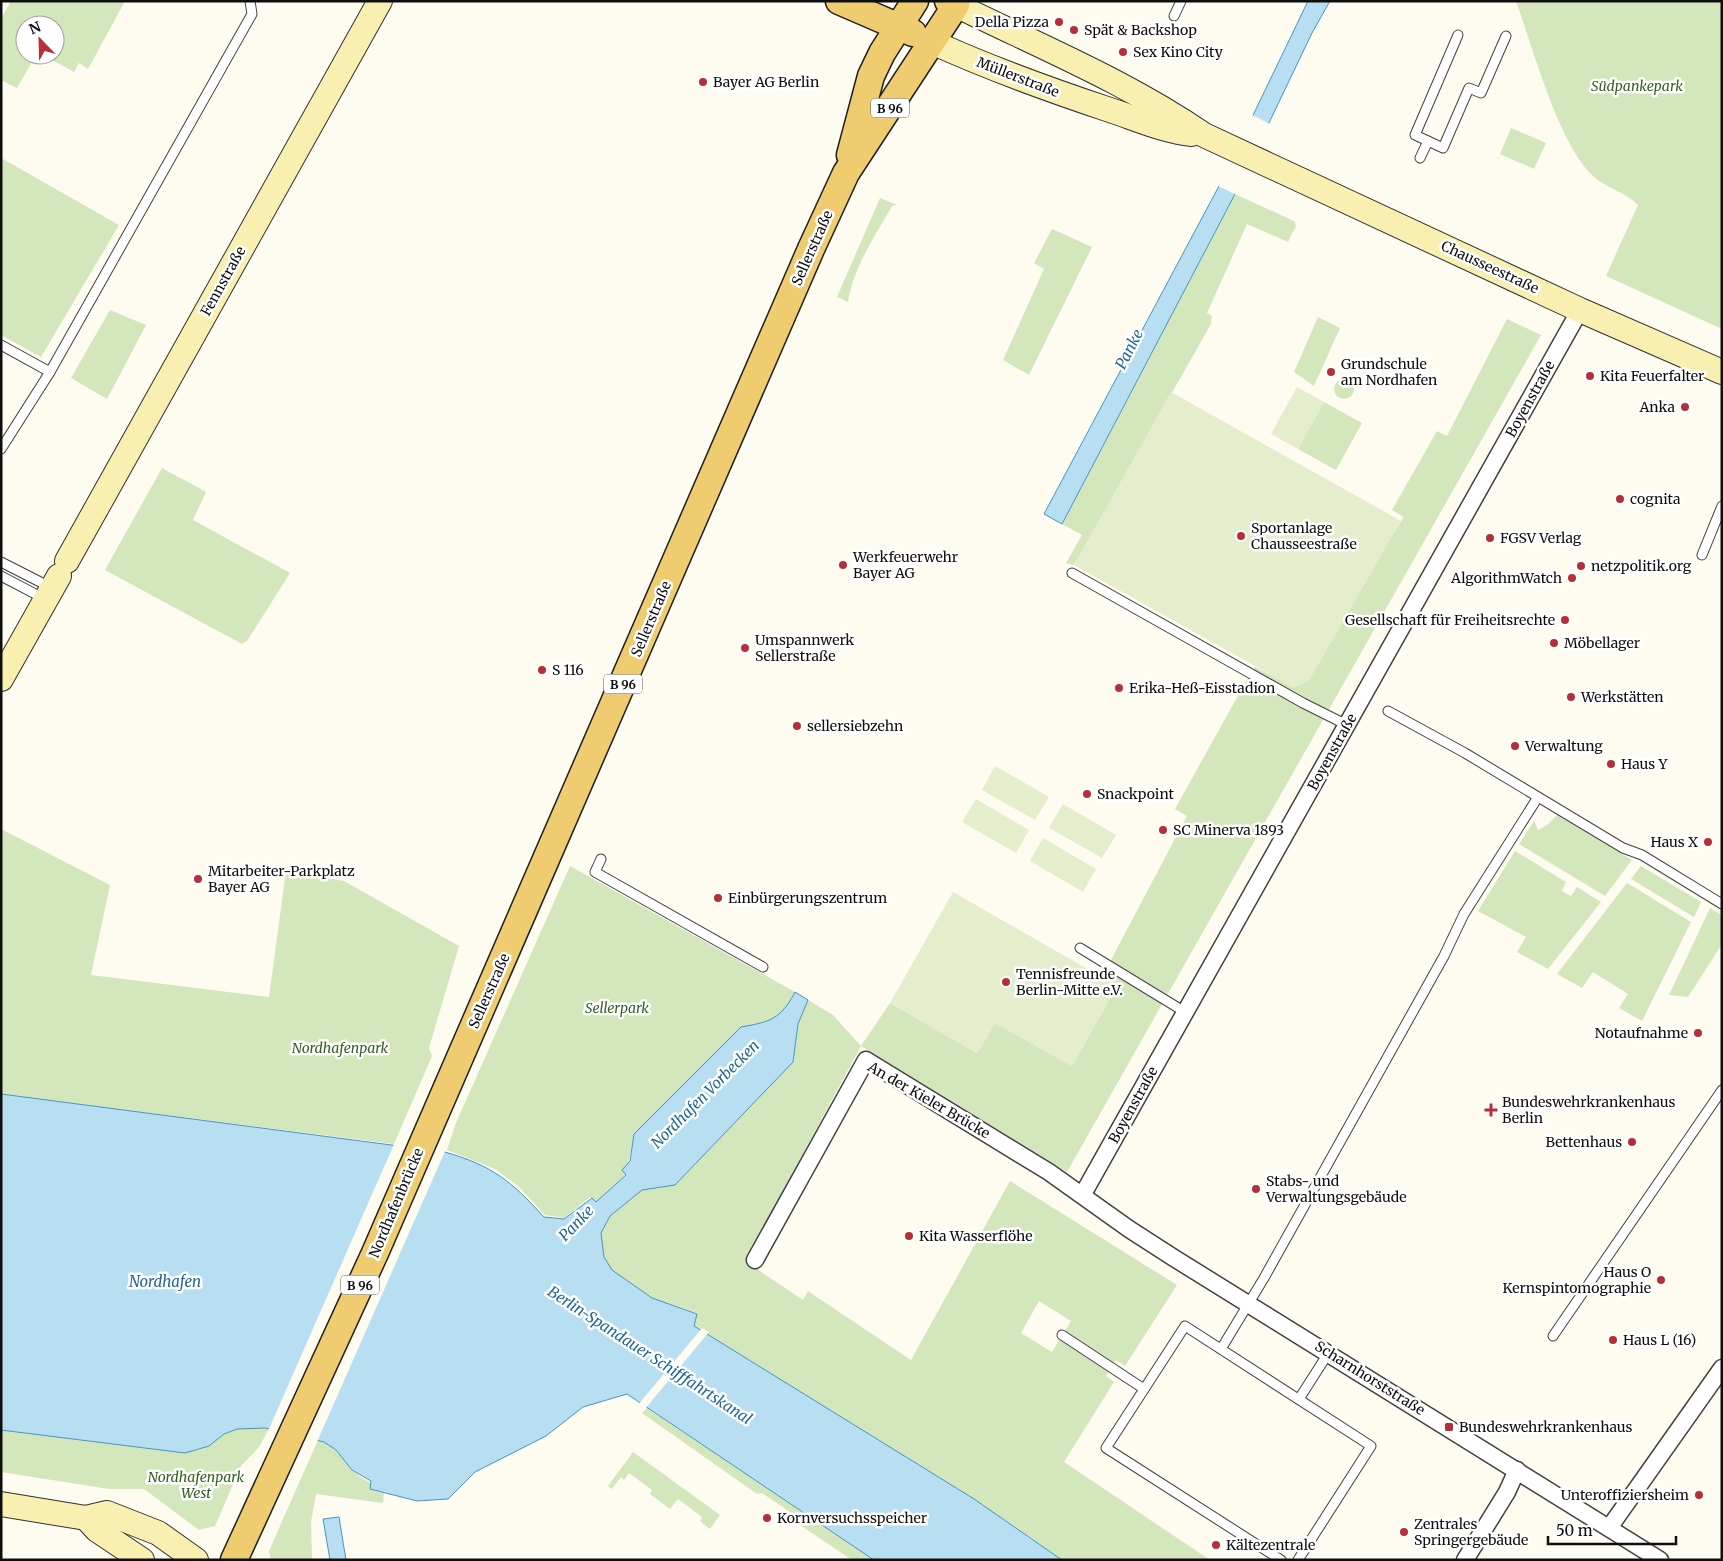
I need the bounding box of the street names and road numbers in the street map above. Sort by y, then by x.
street label: Müllerstraße [974,53,1062,101]
road number: B 96 [871,99,909,118]
street label: Sellerstraße [787,208,837,288]
street label: Chausseestraße [1438,236,1542,298]
street label: Fennstraße [197,243,249,319]
street label: Boyenstraße [1502,357,1558,441]
street label: Sellerstraße [627,578,675,660]
road number: B 96 [604,674,642,694]
street label: Boyenstraße [1304,710,1360,794]
street label: Sellerstraße [464,951,514,1031]
street label: An der Kieler Brücke [864,1057,993,1142]
street label: Boyenstraße [1105,1063,1161,1147]
street label: Nordhafenbrücke [365,1145,427,1261]
road number: B 96 [341,1276,379,1294]
street label: Scharnhorststraße [1312,1337,1428,1419]

